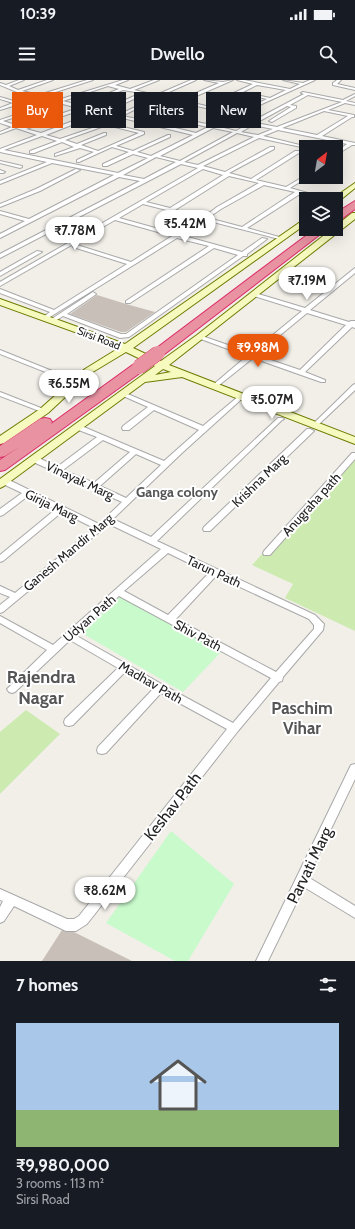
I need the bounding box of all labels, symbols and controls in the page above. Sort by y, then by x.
text: 10:39 [20,5,56,23]
icon: menu [16,43,38,65]
text: Dwello [150,43,205,65]
icon: search [317,43,339,65]
chip: Buy [12,92,63,128]
chip: Rent [71,92,126,128]
chip: Filters [134,92,198,128]
chip: New [206,92,261,128]
north arrow [299,140,343,184]
map controls [299,140,343,236]
button: layers [299,192,343,236]
pin: ₹5.42M [152,210,218,244]
text: ₹5.42M [164,215,206,231]
pin: ₹7.78M [42,217,108,251]
text: ₹7.78M [54,222,96,238]
pin: ₹7.19M [274,267,340,301]
text: ₹7.19M [288,272,326,288]
street label: Sirsi Road [75,323,123,353]
pin: ₹9.98M [225,334,291,368]
text: ₹9.98M [237,339,279,355]
pin: ₹6.55M [36,370,102,404]
text: ₹6.55M [48,375,90,391]
pin: ₹5.07M [239,386,305,420]
text: ₹5.07M [250,391,294,407]
street label: Krishna Marg [228,449,290,510]
street label: Vinayak Marg [43,457,117,503]
street label: Anugraha path [278,469,344,539]
district label: Ganga colony [136,483,218,501]
street label: Girija Marg [22,485,82,526]
street label: Ganesh Mandir Marg [20,509,117,594]
street label: Tarun Path [184,551,244,591]
street label: Udyan Path [60,591,118,645]
street label: Shiv Path [172,616,224,654]
street label: Madhav Path [116,657,186,707]
district label: Rajendra Nagar [7,666,75,709]
district label: Paschim Vihar [271,698,333,738]
street label: Keshav Path [140,768,205,844]
street label: Parvati Marg [283,823,337,907]
pin: ₹8.62M [72,877,138,911]
text: ₹8.62M [84,882,126,898]
icon: filters [317,974,339,996]
text: 7 homes [16,975,78,995]
icon: home [142,1049,214,1121]
text: ₹9,980,000 [16,1155,110,1175]
text: 3 rooms · 113 m² [16,1175,104,1191]
text: Sirsi Road [16,1191,70,1207]

